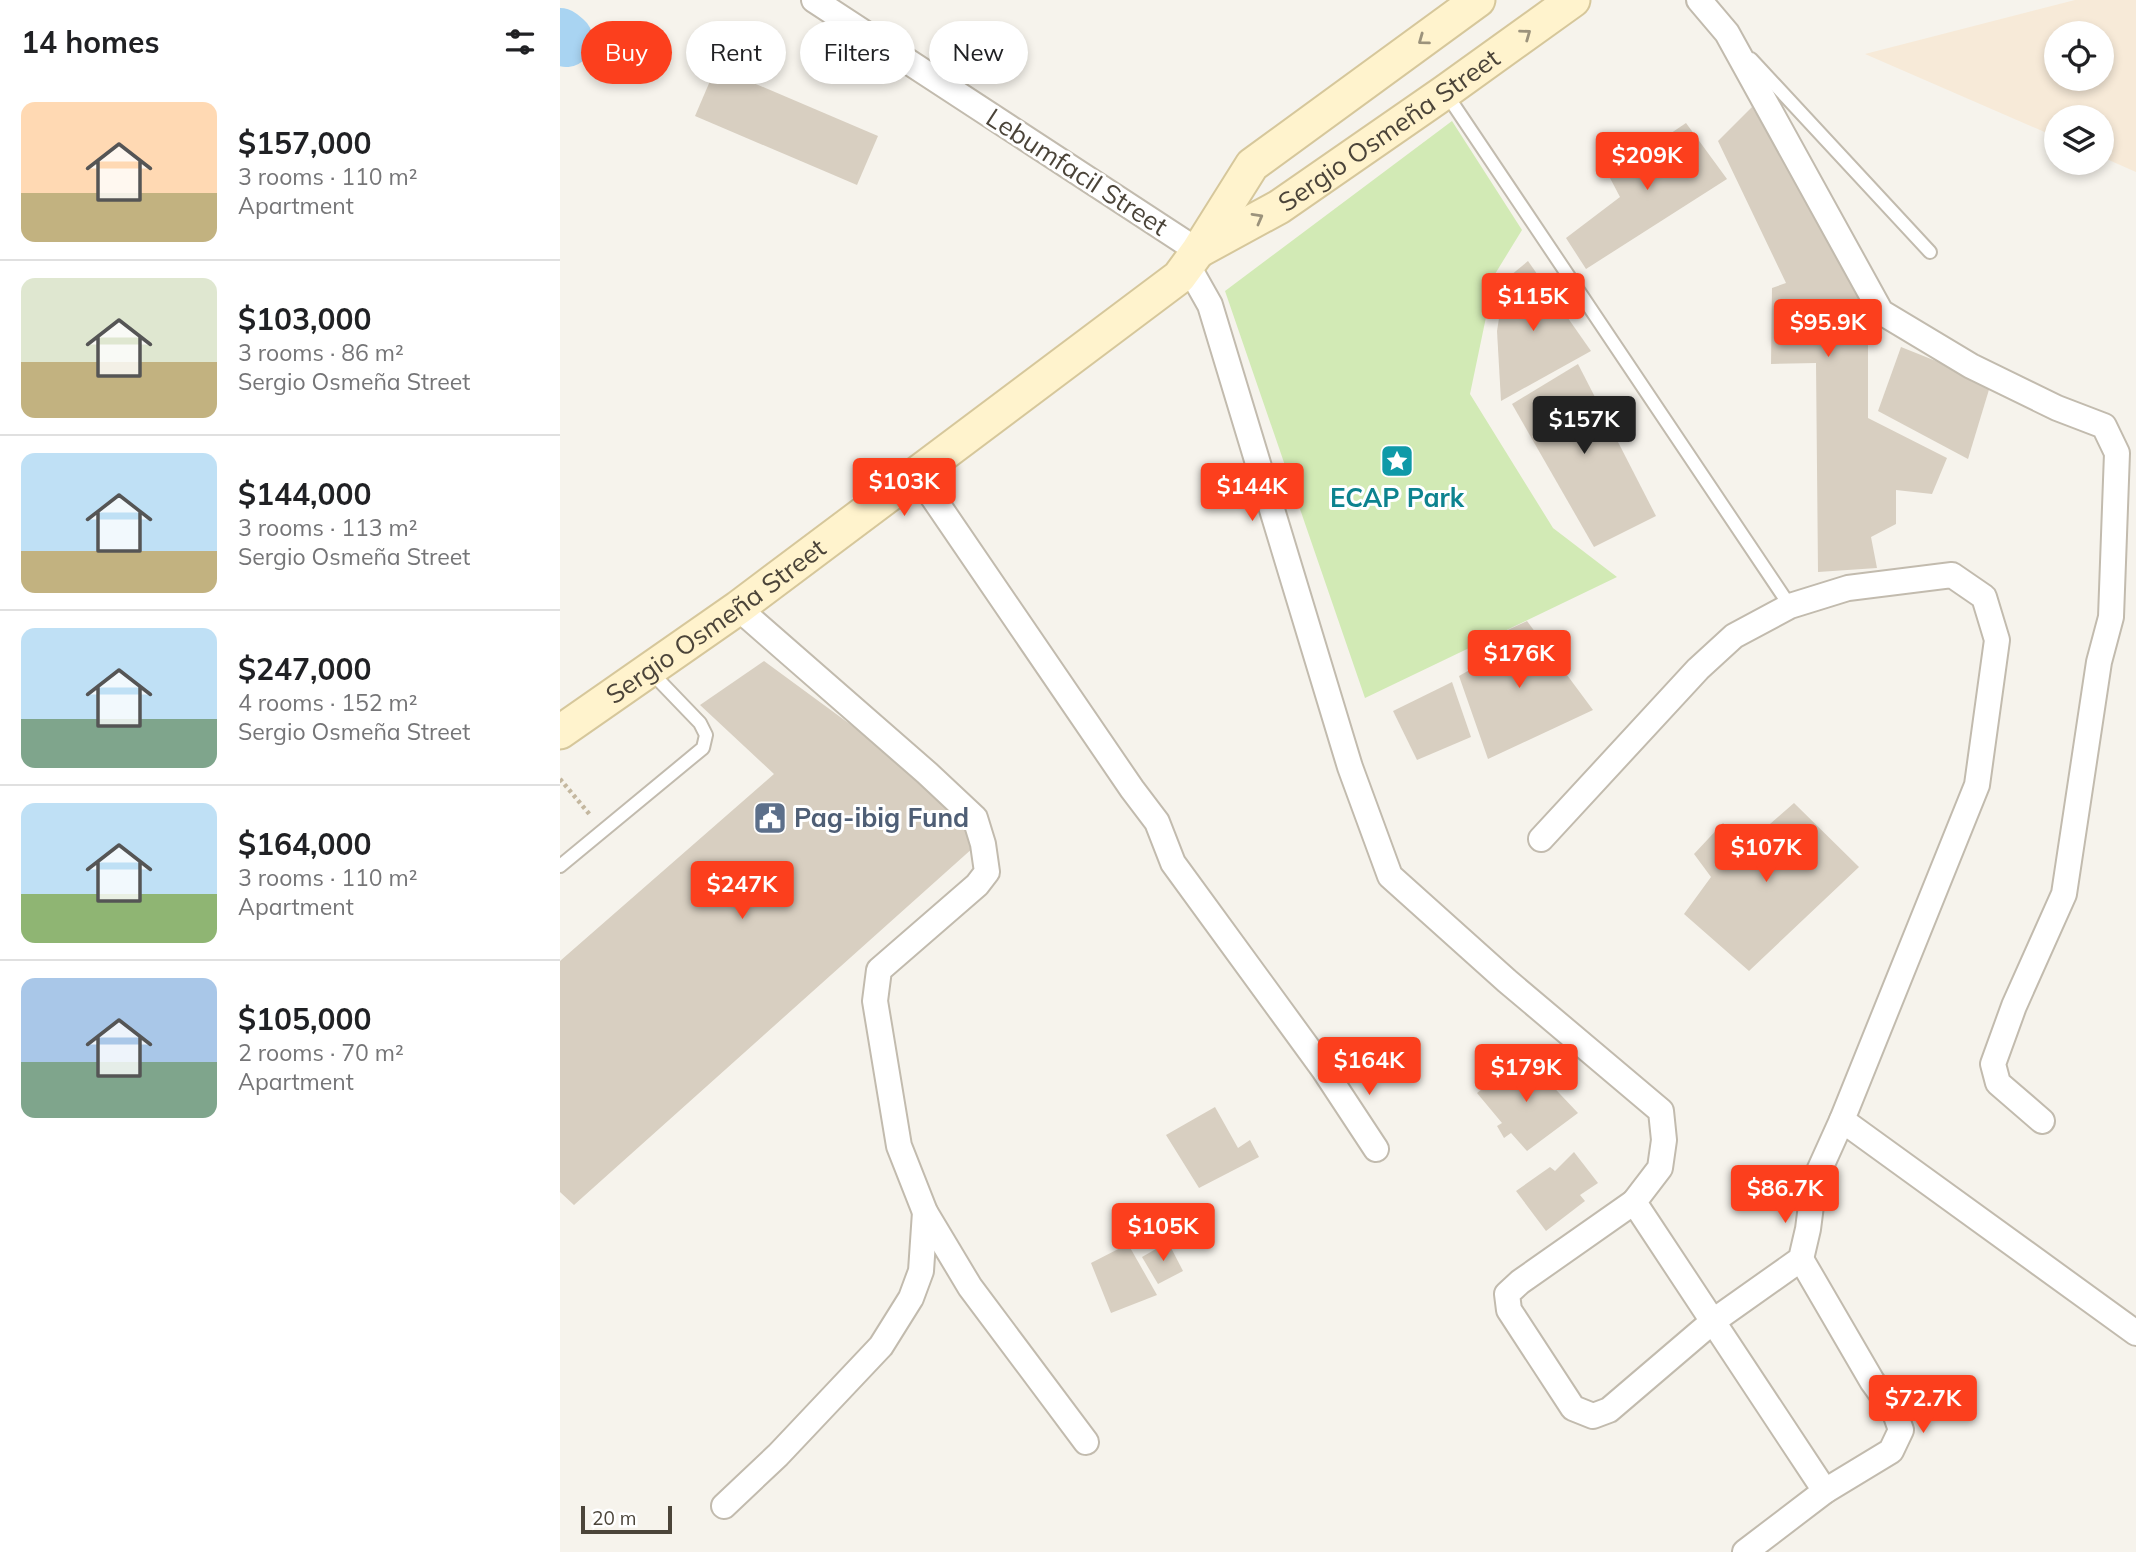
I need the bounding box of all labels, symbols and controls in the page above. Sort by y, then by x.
chip: Buy [581,21,672,84]
chip: Rent [686,21,786,84]
chip: Filters [800,21,915,84]
chip: New [929,21,1028,84]
map controls [2044,21,2114,175]
button: locate [2044,21,2114,91]
text: 14 homes [21,23,160,61]
icon: filters [501,23,539,61]
one-way arrow [1518,30,1531,42]
one-way arrow [1418,32,1431,45]
street label: Sergio Osmeña Street [1272,41,1506,219]
street label: Lebumfacil Street [980,101,1174,243]
button: layers [2044,105,2114,175]
text: $157,000 [238,124,371,162]
icon: home [77,130,161,214]
pin: $209K [1598,132,1696,192]
text: $209K [1612,140,1682,169]
text: 3 rooms · 110 m² [238,162,418,191]
text: Apartment [238,191,354,220]
one-way arrow [1251,213,1263,226]
pin: $115K [1484,274,1582,333]
text: $115K [1498,281,1568,310]
text: $103,000 [238,300,371,338]
pin: $95.9K [1771,300,1885,359]
icon: home [77,306,161,390]
text: $95.9K [1790,307,1866,336]
text: 3 rooms · 86 m² [238,338,404,367]
text: Sergio Osmeña Street [238,367,470,396]
pin: $157K [1535,396,1633,456]
text: $157K [1549,404,1619,433]
place icon: ECAP Park [1378,442,1416,480]
pin: $103K [855,458,953,518]
pin: $144K [1203,463,1301,523]
text: $103K [869,466,939,495]
text: $144K [1217,471,1287,500]
text: $144,000 [238,475,371,513]
icon: home [77,481,161,565]
place label: ECAP Park [1330,481,1465,514]
text: 3 rooms · 113 m² [238,513,418,542]
street label: Sergio Osmeña Street [599,531,832,711]
text: Sergio Osmeña Street [238,542,470,571]
pin: $176K [1470,630,1568,690]
text: $176K [1484,638,1554,667]
text: $247,000 [238,650,371,688]
icon: home [77,656,161,740]
text: 4 rooms · 152 m² [238,688,418,717]
text: Sergio Osmeña Street [238,717,470,746]
public building icon: Pag-ibig Fund [751,799,789,837]
place label: Pag-ibig Fund [794,801,969,834]
pin: $107K [1717,824,1815,884]
text: $164,000 [238,825,371,863]
icon: home [77,831,161,915]
text: $107K [1731,832,1801,861]
pin: $247K [693,862,791,921]
text: 3 rooms · 110 m² [238,863,418,892]
text: $247K [707,869,777,898]
text: Apartment [238,892,354,921]
text: $105,000 [238,1000,371,1038]
icon: home [77,1006,161,1090]
text: 2 rooms · 70 m² [238,1038,404,1067]
pin: $164K [1320,1038,1418,1097]
pin: $179K [1477,1044,1575,1104]
text: $164K [1334,1045,1404,1074]
text: $179K [1491,1052,1561,1081]
text: Apartment [238,1067,354,1096]
pin: $86.7K [1728,1166,1842,1225]
text: $86.7K [1747,1173,1823,1202]
pin: $105K [1114,1204,1212,1263]
text: $105K [1128,1211,1198,1240]
pin: $72.7K [1866,1376,1980,1435]
text: $72.7K [1885,1383,1961,1412]
scale bar [581,1503,672,1535]
text: 20 m [592,1506,636,1530]

